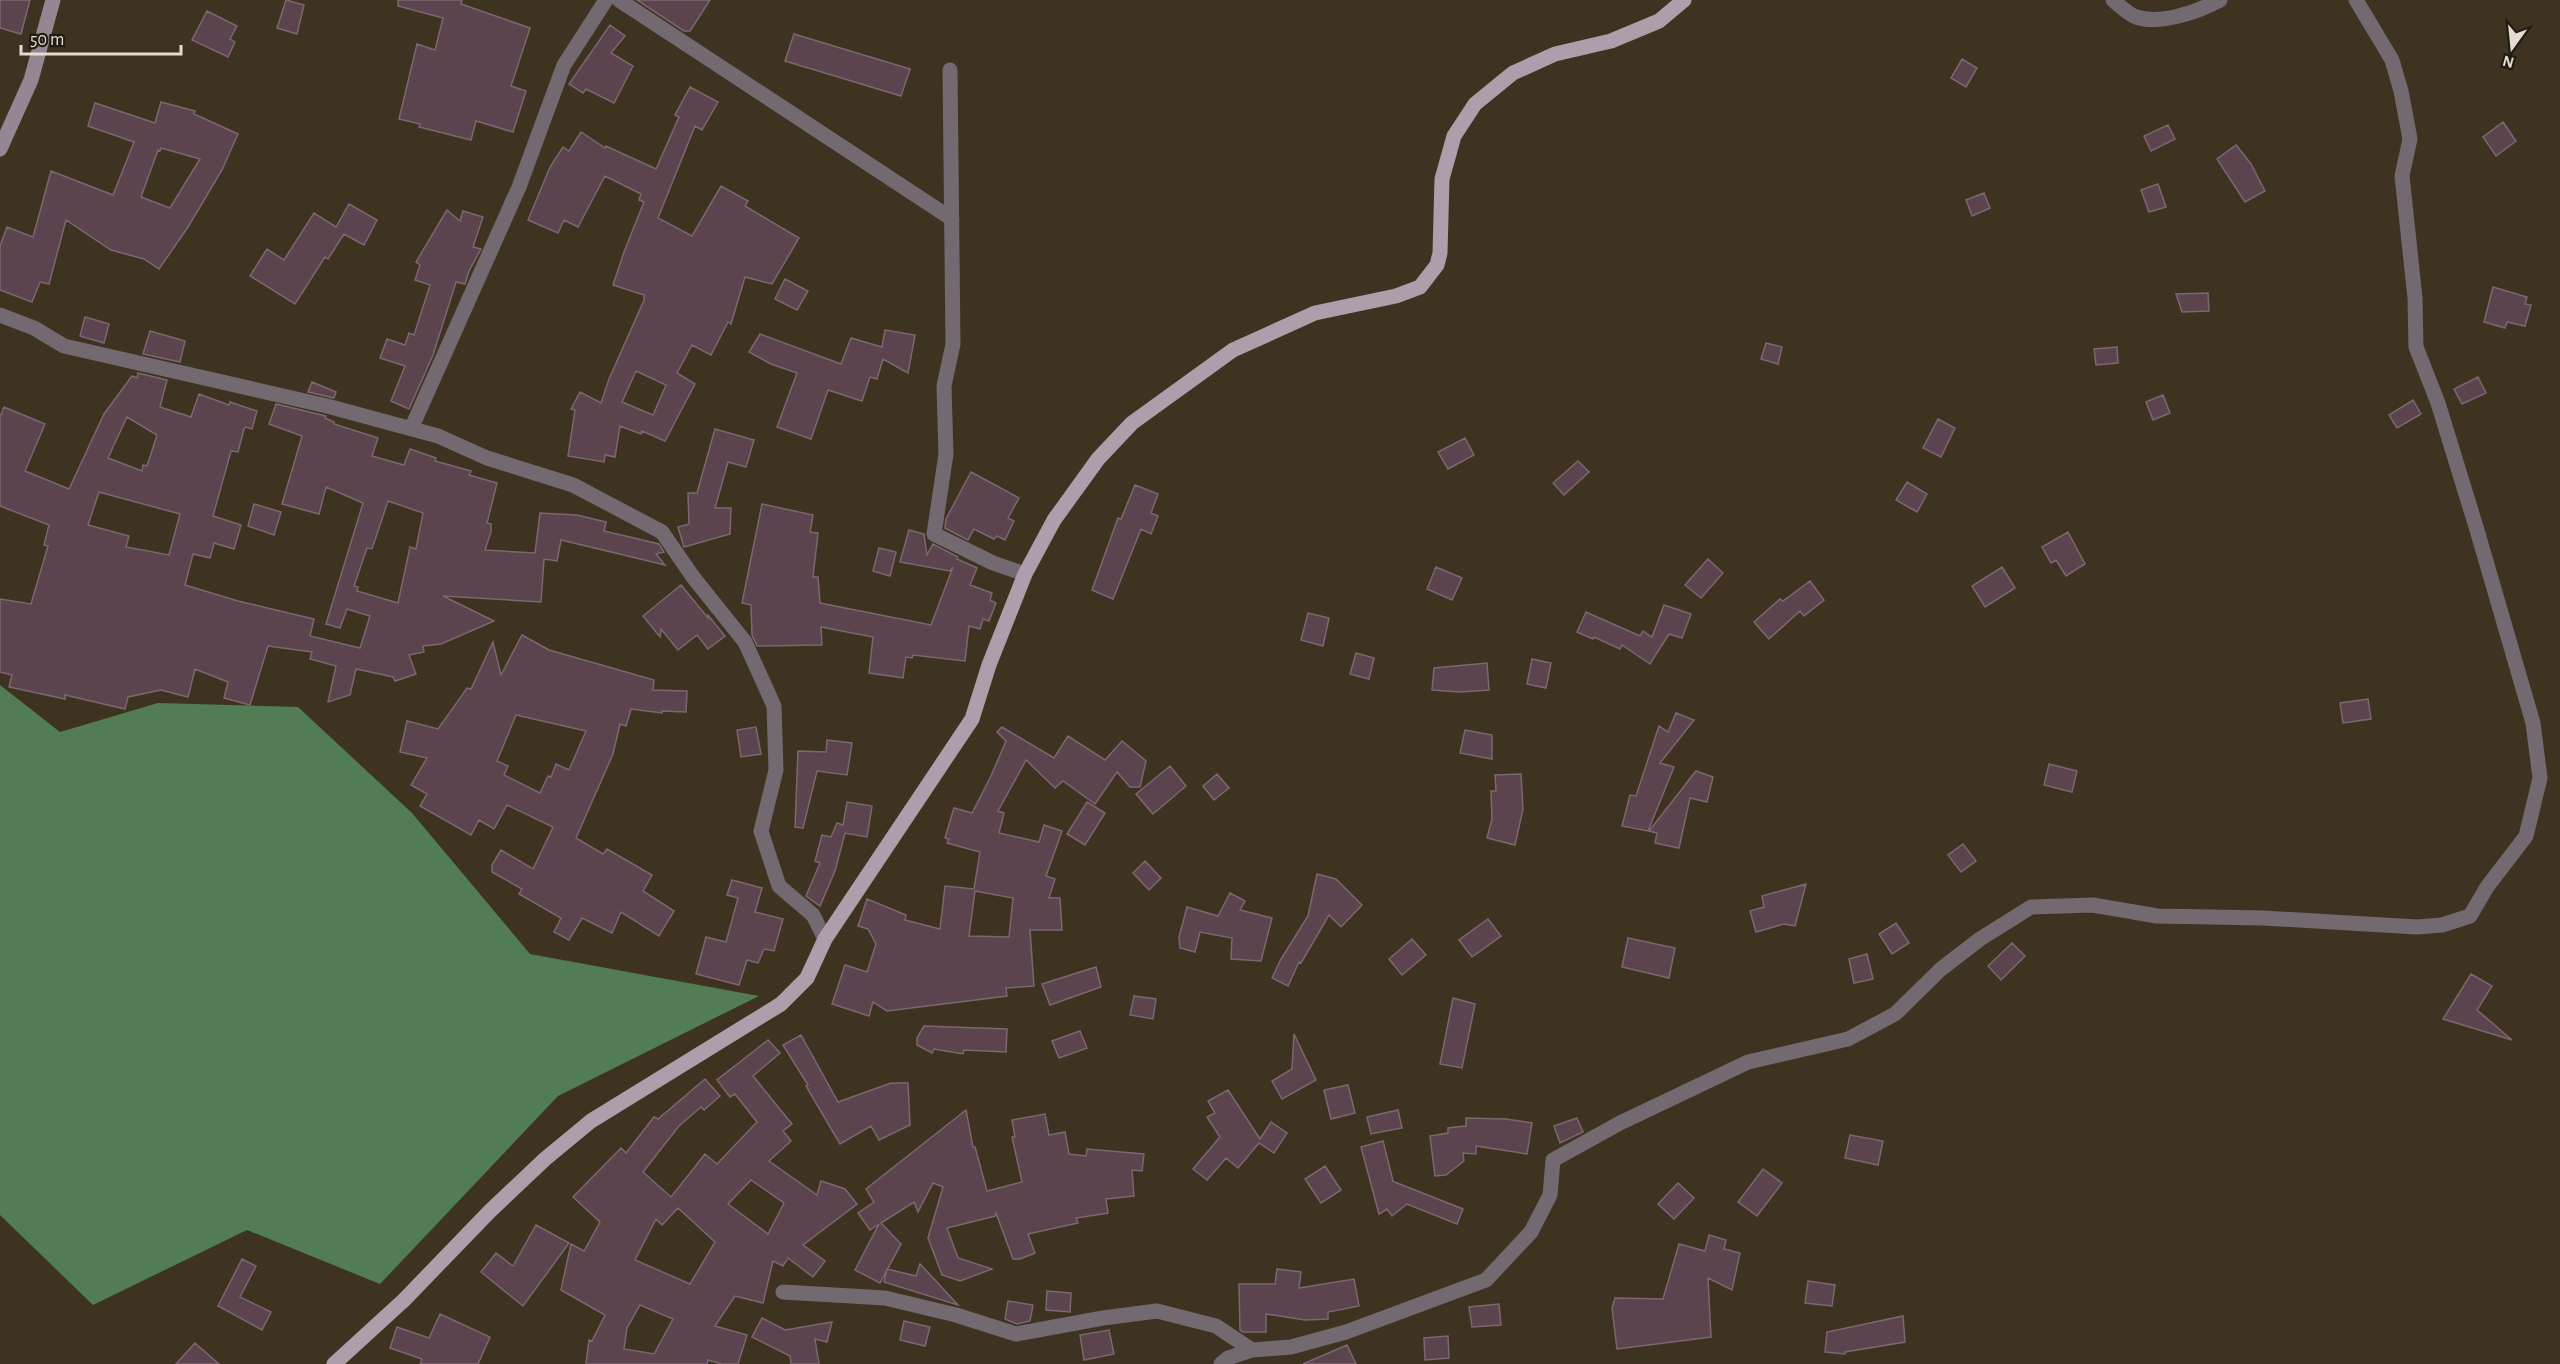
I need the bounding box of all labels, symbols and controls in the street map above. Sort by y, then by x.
scale bar [21,18,182,56]
north arrow [2482,18,2542,78]
text: 50 m [30,31,64,49]
text: N [2501,52,2516,71]

